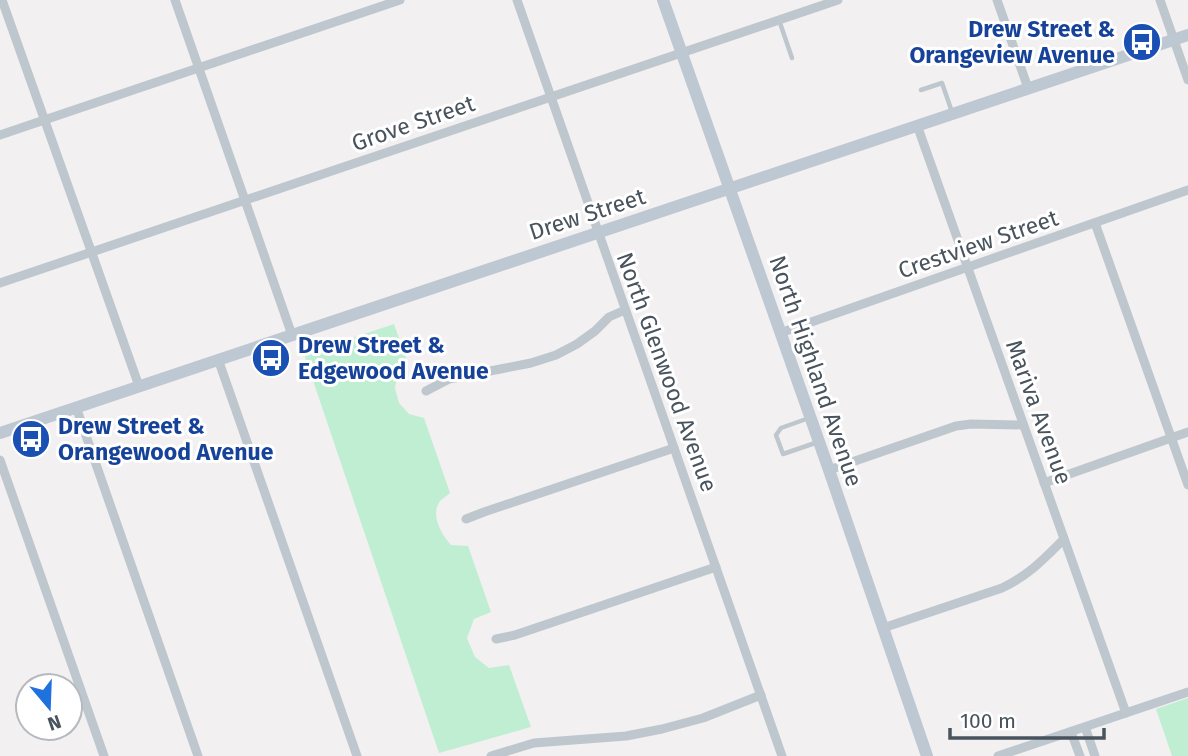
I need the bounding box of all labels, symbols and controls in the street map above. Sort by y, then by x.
place label: Drew Street & Orangeview Avenue [909,15,1115,69]
bus stop icon: Drew Street & Orangeview Avenue [1121,21,1163,63]
street label: Grove Street [348,89,479,157]
street label: Drew Street [525,182,649,246]
street label: Crestview Street [894,203,1062,285]
street label: North Glenwood Avenue [611,249,723,495]
street label: North Highland Avenue [763,252,869,490]
place label: Drew Street & Edgewood Avenue [298,331,489,385]
street label: Mariva Avenue [1000,336,1078,488]
bus stop icon: Drew Street & Edgewood Avenue [250,337,292,379]
place label: Drew Street & Orangewood Avenue [58,412,274,466]
bus stop icon: Drew Street & Orangewood Avenue [10,418,52,460]
north arrow [14,672,84,742]
scale bar [950,696,1104,740]
text: 100 m [960,708,1016,734]
text: N [45,710,64,736]

